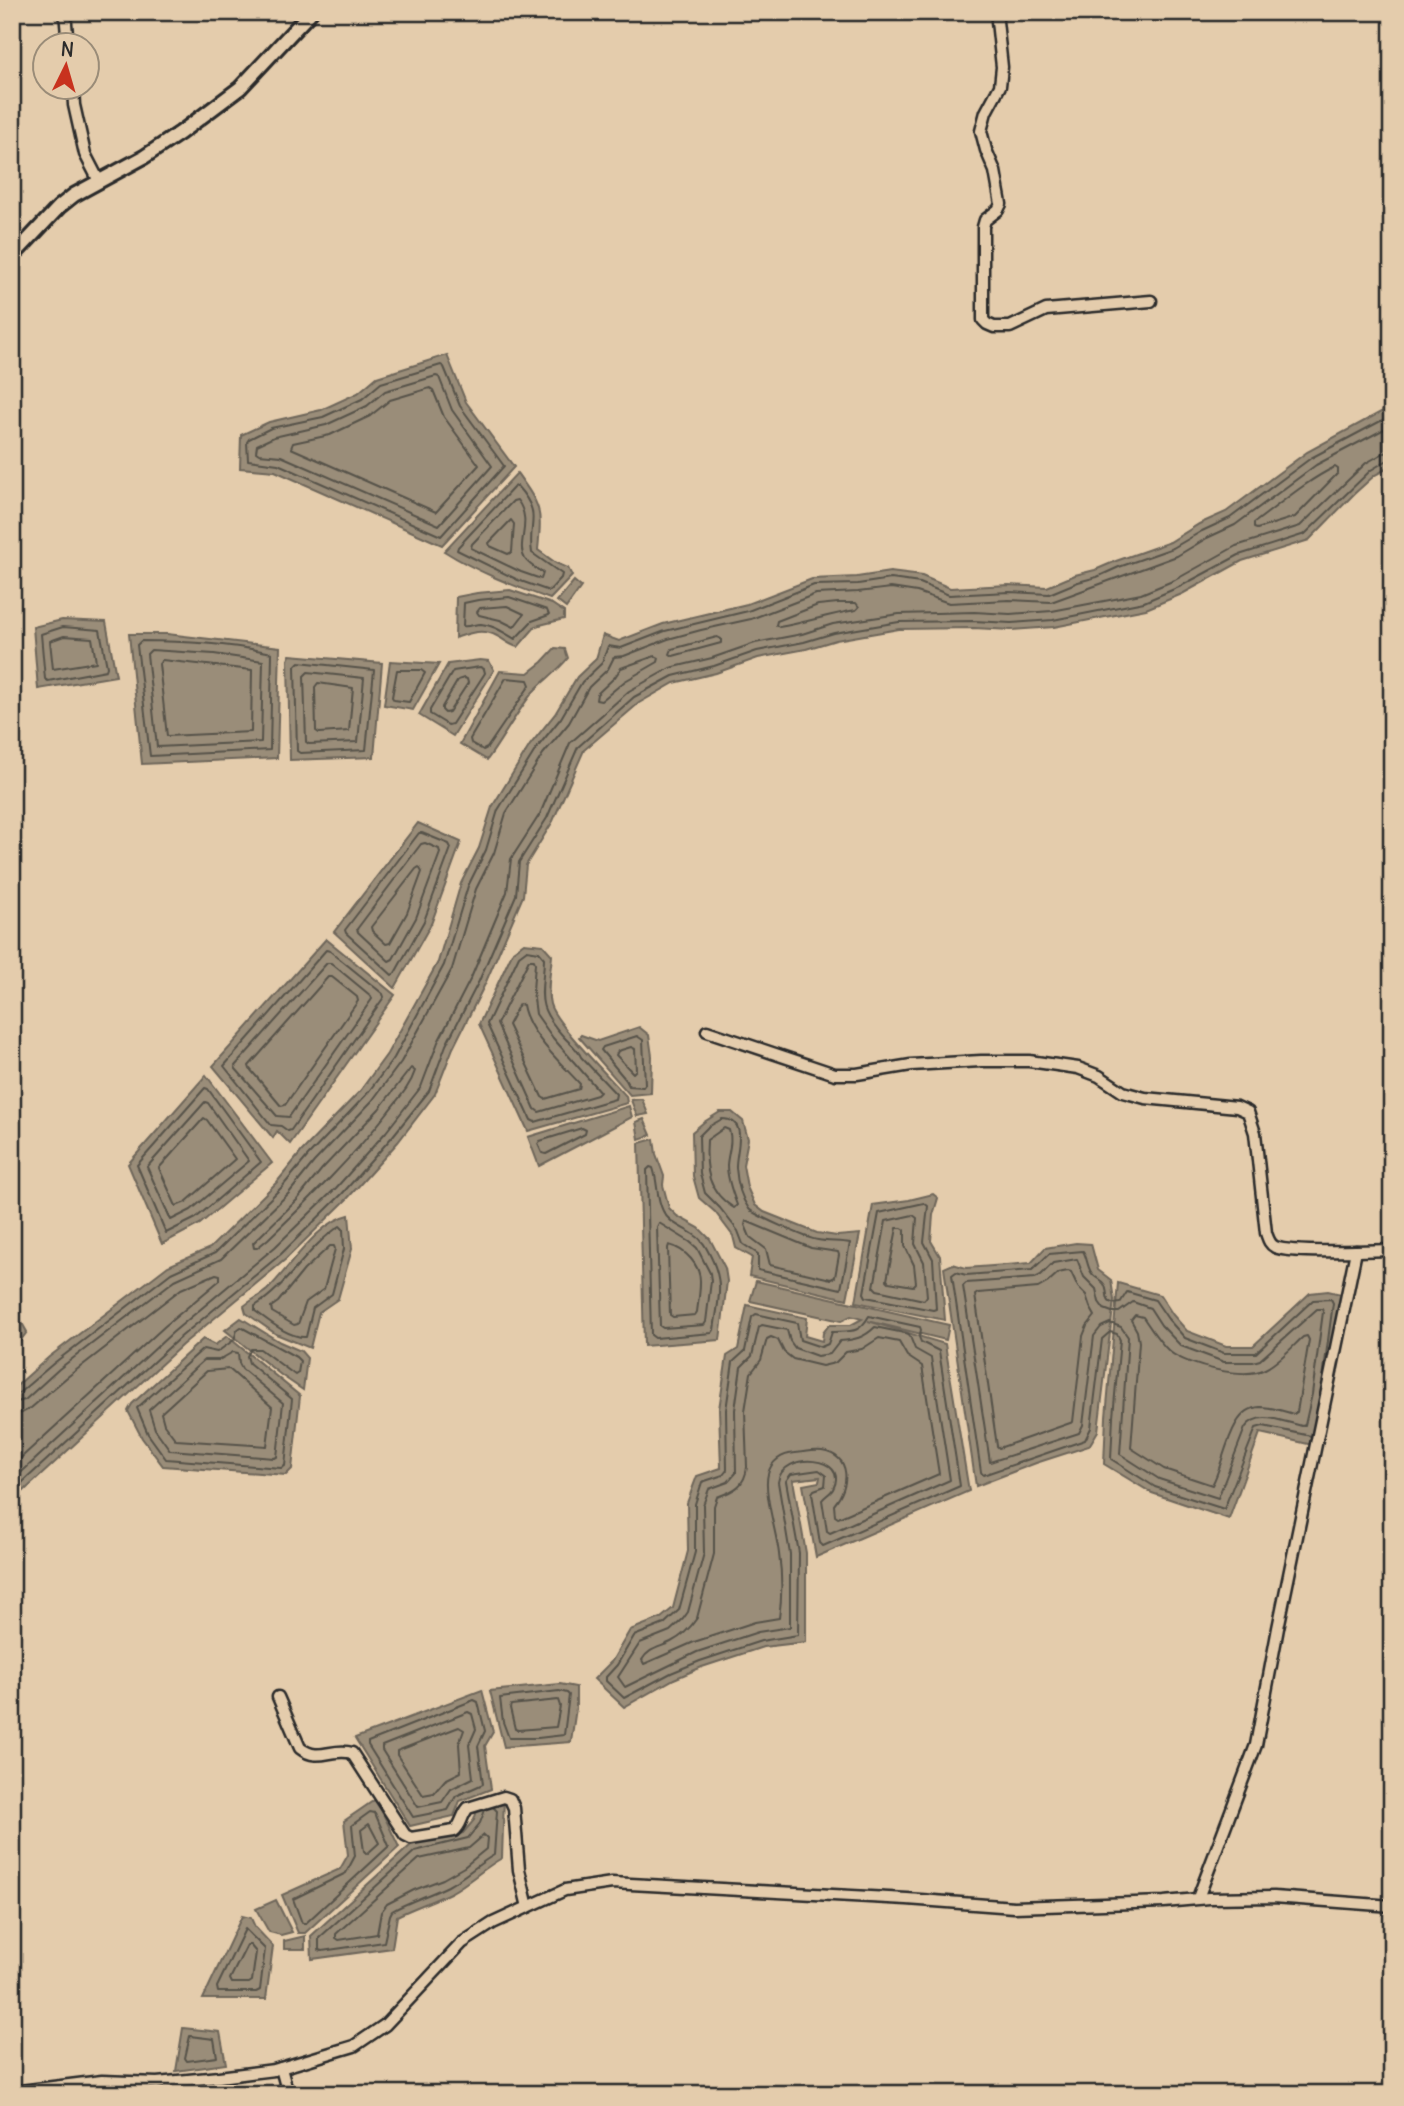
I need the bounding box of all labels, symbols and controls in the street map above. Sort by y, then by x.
north arrow [32,32,102,102]
text: N [60,37,75,62]

